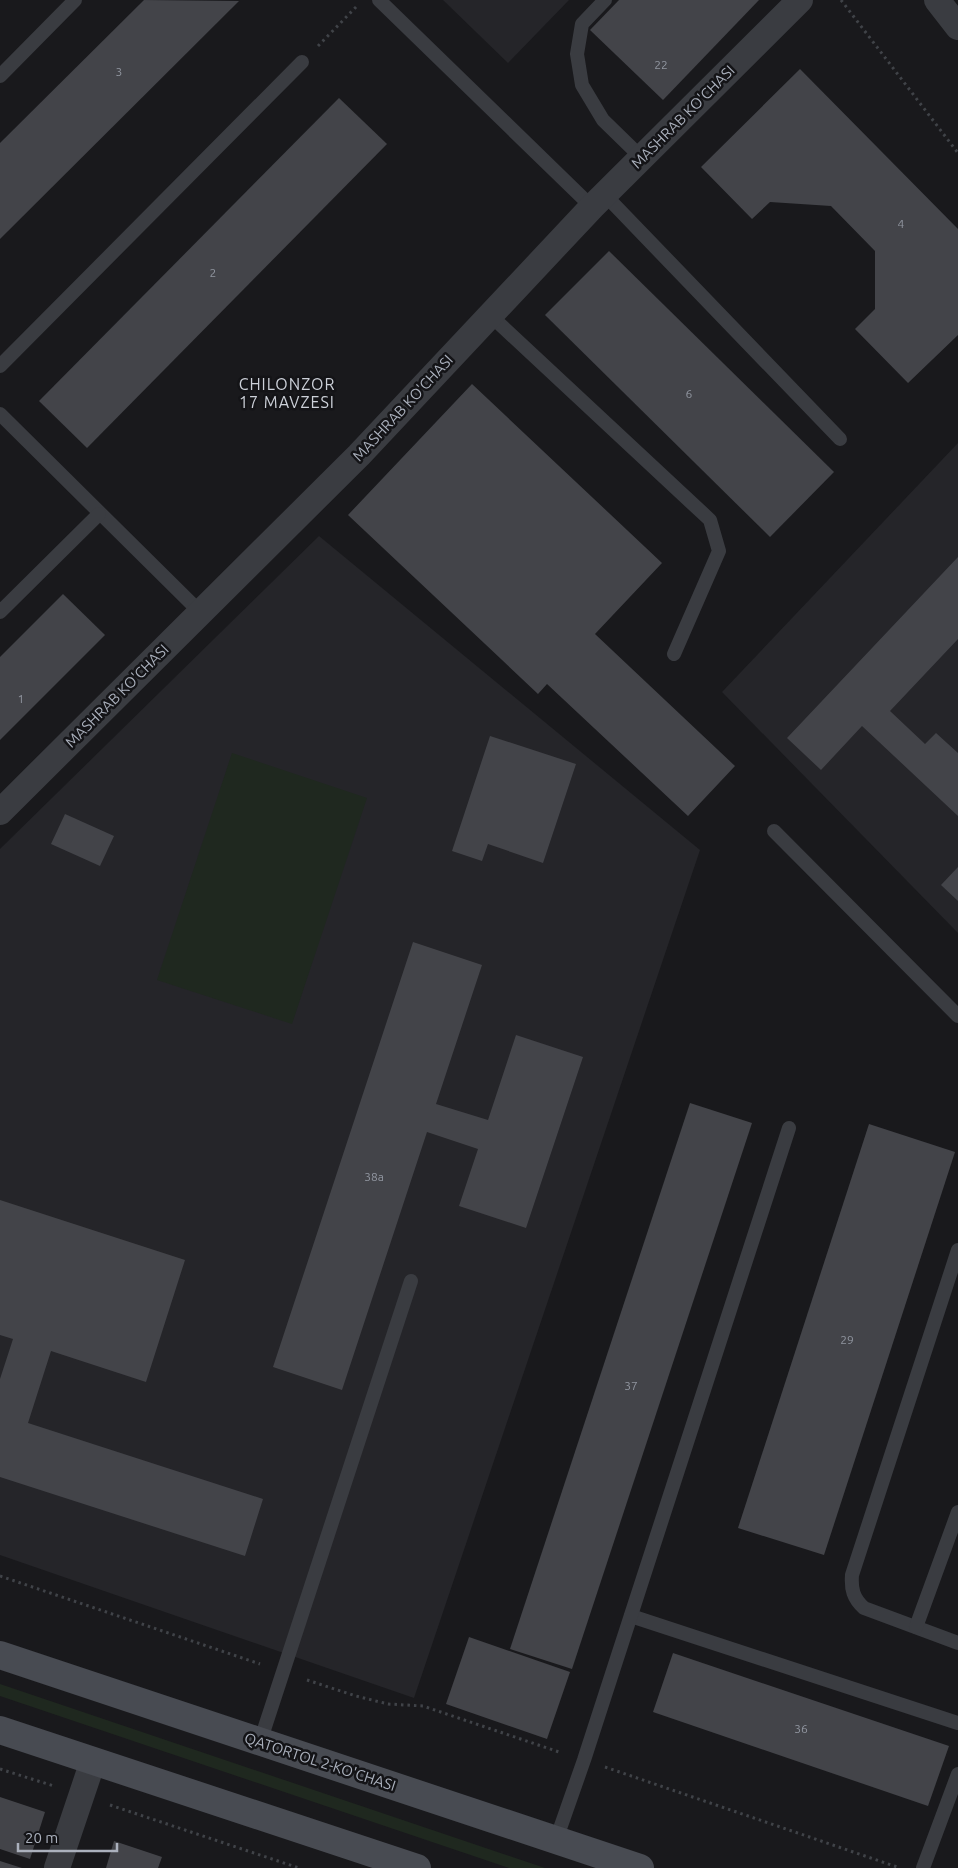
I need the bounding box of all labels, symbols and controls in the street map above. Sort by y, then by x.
house number: 22 [654,58,668,71]
street label: MASHRAB KO'CHASI [628,62,738,172]
house number: 3 [116,65,122,78]
house number: 4 [898,217,905,230]
house number: 2 [210,266,216,279]
street label: MASHRAB KO'CHASI [349,351,456,464]
district label: CHILONZOR 17 MAVZESI [239,375,335,411]
house number: 6 [686,387,693,400]
street label: MASHRAB KO'CHASI [62,641,172,751]
house number: 1 [18,692,24,705]
house number: 38а [364,1170,384,1183]
house number: 29 [840,1333,854,1346]
house number: 37 [624,1379,638,1392]
house number: 36 [794,1722,808,1735]
street label: QATORTOL 2-KO'CHASI [242,1729,398,1794]
scale bar [18,1820,116,1852]
text: 20 m [25,1829,58,1846]

